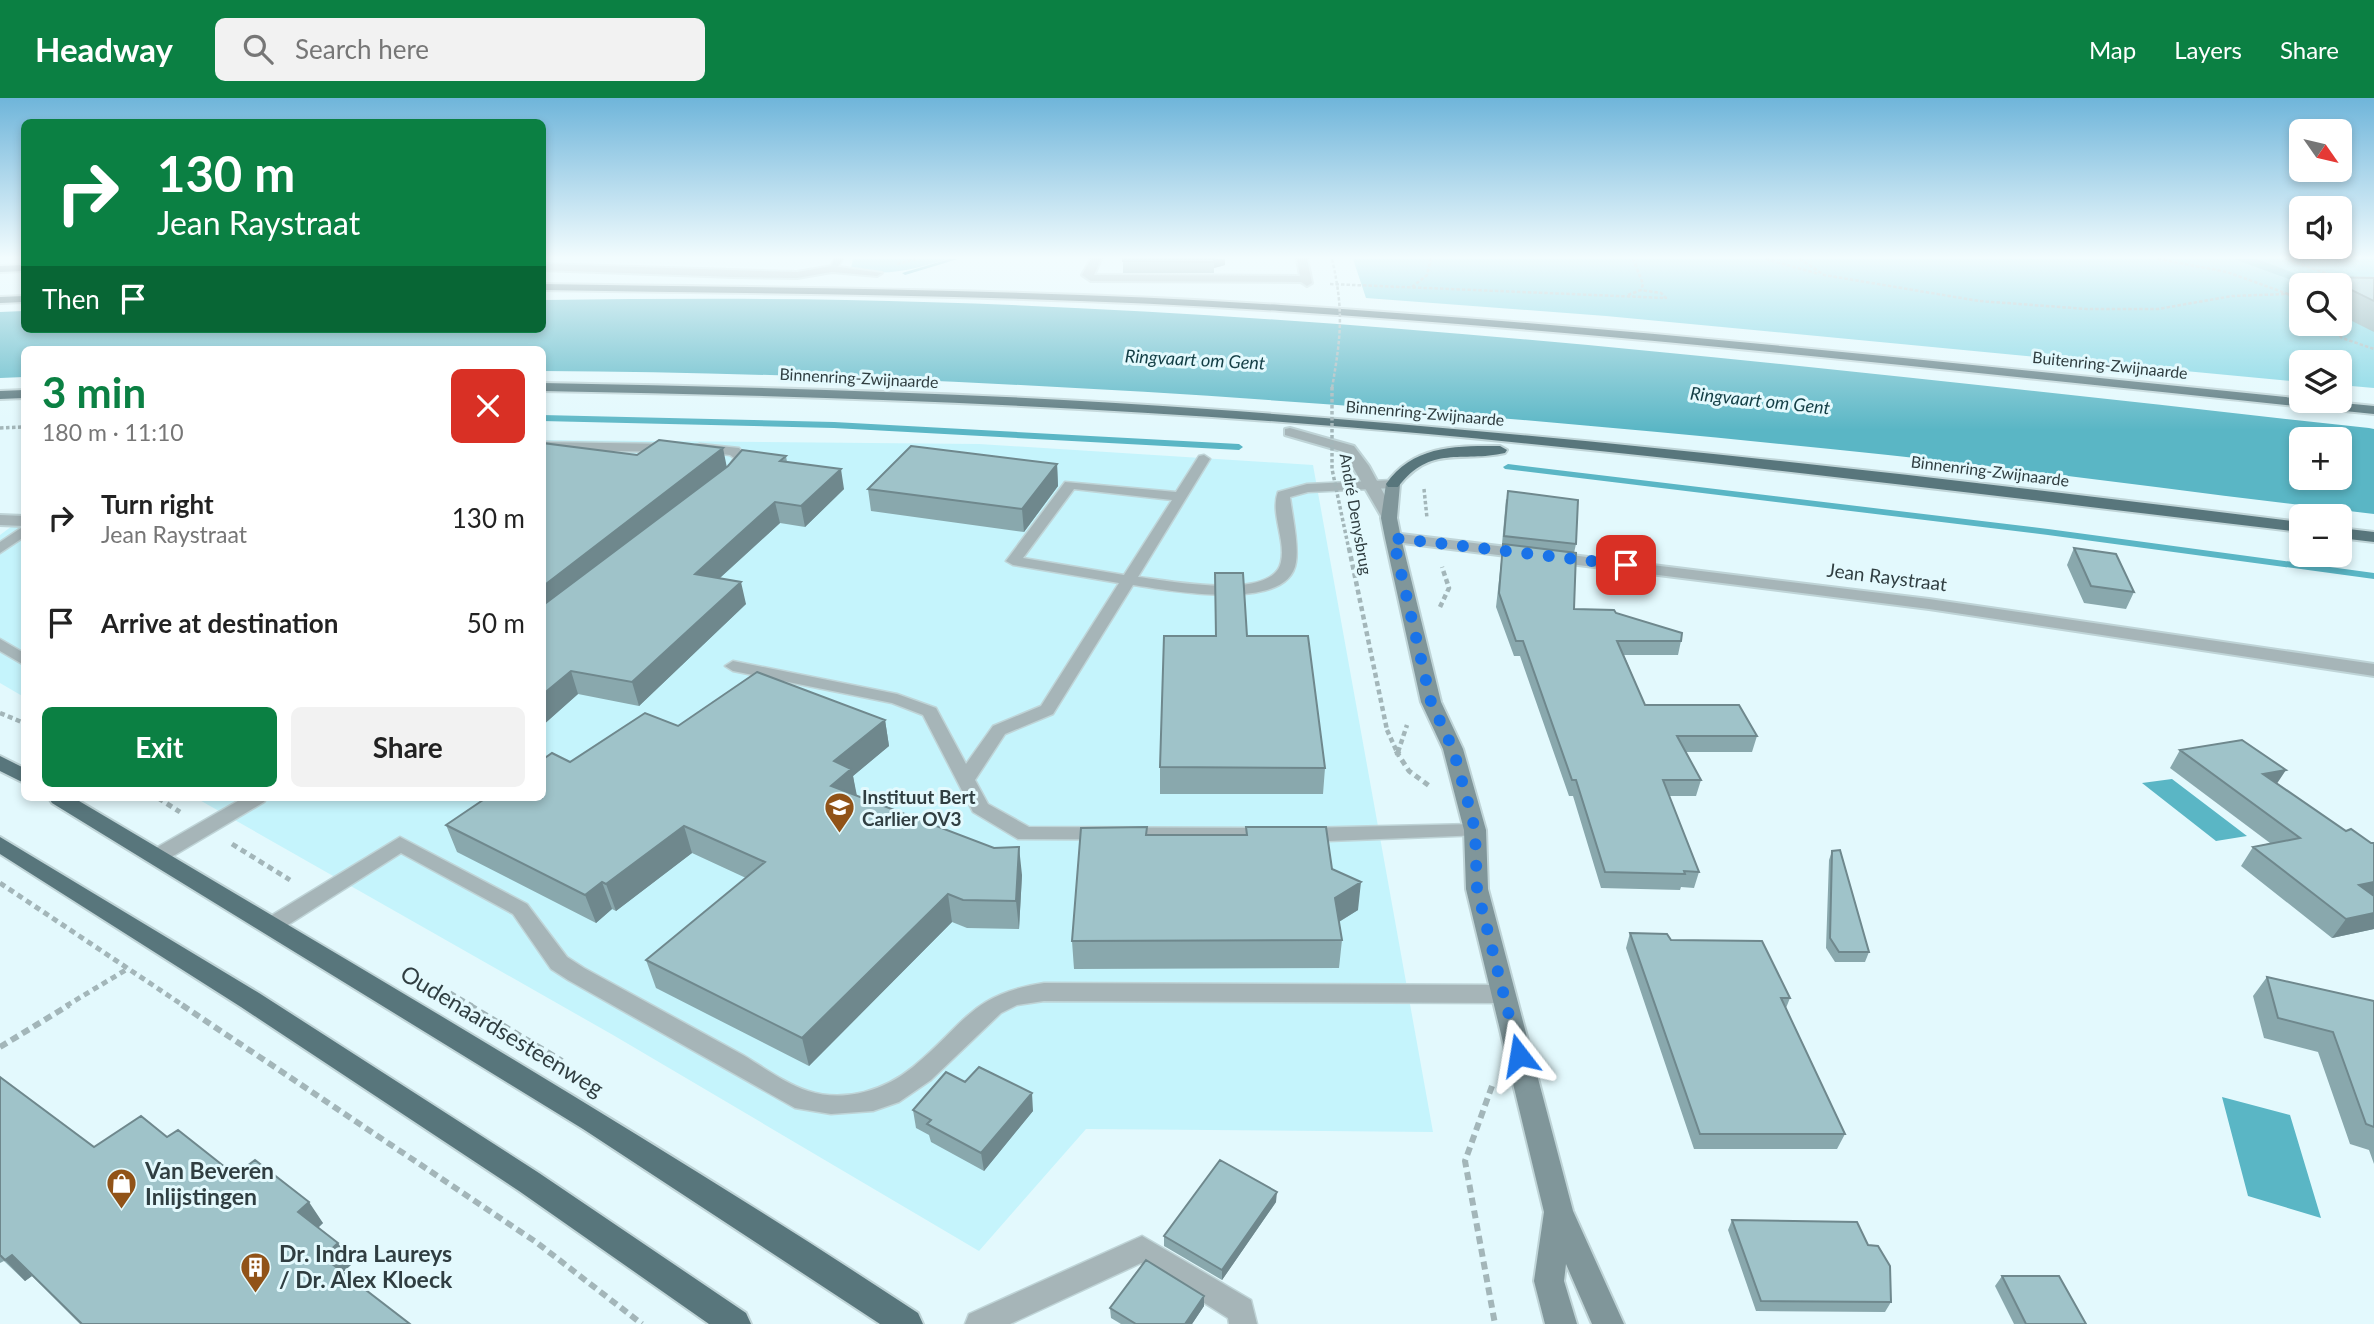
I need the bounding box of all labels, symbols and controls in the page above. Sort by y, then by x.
search box [215,18,705,81]
text: Headway [35,29,173,69]
icon: search [239,30,277,68]
text: Search here [295,33,429,65]
text: Map [2089,35,2136,64]
text: Layers [2174,35,2242,64]
text: Share [2280,35,2339,64]
north arrow [2289,119,2352,182]
map controls [2289,119,2352,567]
text: 130 m [157,144,295,202]
icon: right [42,147,133,238]
button: sound [2289,196,2352,259]
text: Jean Raystraat [157,203,360,242]
button: search [2289,273,2352,336]
icon: arrive [114,280,152,318]
text: Then [42,283,100,315]
water label: Ringvaart om Gent [1124,344,1266,374]
street label: Buitenring-Zwijnaarde [2031,347,2189,382]
button: layers [2289,350,2352,413]
street label: Binnenring-Zwijnaarde [779,364,939,391]
text: 3 min [42,367,146,417]
button: close [451,369,525,443]
water label: Ringvaart om Gent [1689,382,1832,418]
street label: Binnenring-Zwijnaarde [1345,396,1505,429]
text: 180 m · 11:10 [42,418,184,446]
button: + [2289,427,2352,490]
street label: Binnenring-Zwijnaarde [1910,451,2070,490]
street label: André Denysbrug [1336,452,1377,576]
text: Turn right [101,488,214,520]
icon: right [42,499,80,537]
text: 130 m [452,502,525,534]
button: − [2289,504,2352,567]
text: Jean Raystraat [101,520,247,548]
pin [1596,535,1656,595]
icon: arrive [1607,546,1645,584]
street label: Jean Raystraat [1826,558,1948,595]
icon: arrive [42,604,80,642]
text: Arrive at destination [101,607,338,639]
text: 50 m [467,607,525,639]
button: Exit [42,707,277,787]
button: Share [291,707,525,787]
place label: Instituut Bert Carlier OV3 [862,785,976,830]
school or university icon: Instituut Bert Carlier OV3 [822,791,856,835]
street label: Oudenaardsesteenweg [396,958,609,1102]
position arrow [1482,1018,1556,1092]
place label: Van Beveren Inlijstingen [144,1156,274,1210]
shop icon: Van Beveren Inlijstingen [105,1167,139,1211]
place label: Dr. Indra Laureys / Dr. Alex Kloeck [279,1239,453,1293]
building icon: Dr. Indra Laureys / Dr. Alex Kloeck [239,1250,273,1294]

